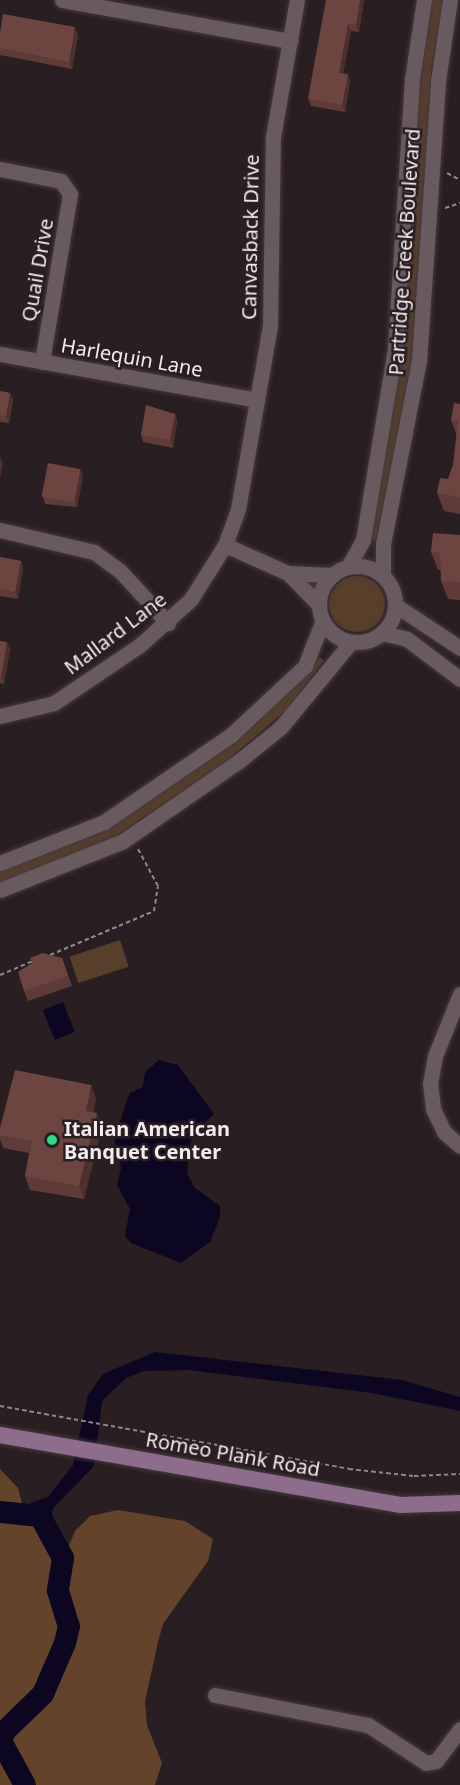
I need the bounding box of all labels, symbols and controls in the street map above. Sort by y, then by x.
street label: Partridge Creek Boulevard [383,128,425,376]
street label: Canvasback Drive [237,154,263,320]
street label: Quail Drive [16,217,58,323]
street label: Harlequin Lane [59,333,205,381]
street label: Mallard Lane [59,587,171,679]
place label: Italian American Banquet Center [64,1116,230,1163]
marker: Italian American Banquet Center [45,1133,59,1147]
street label: Romeo Plank Road [144,1427,322,1481]

